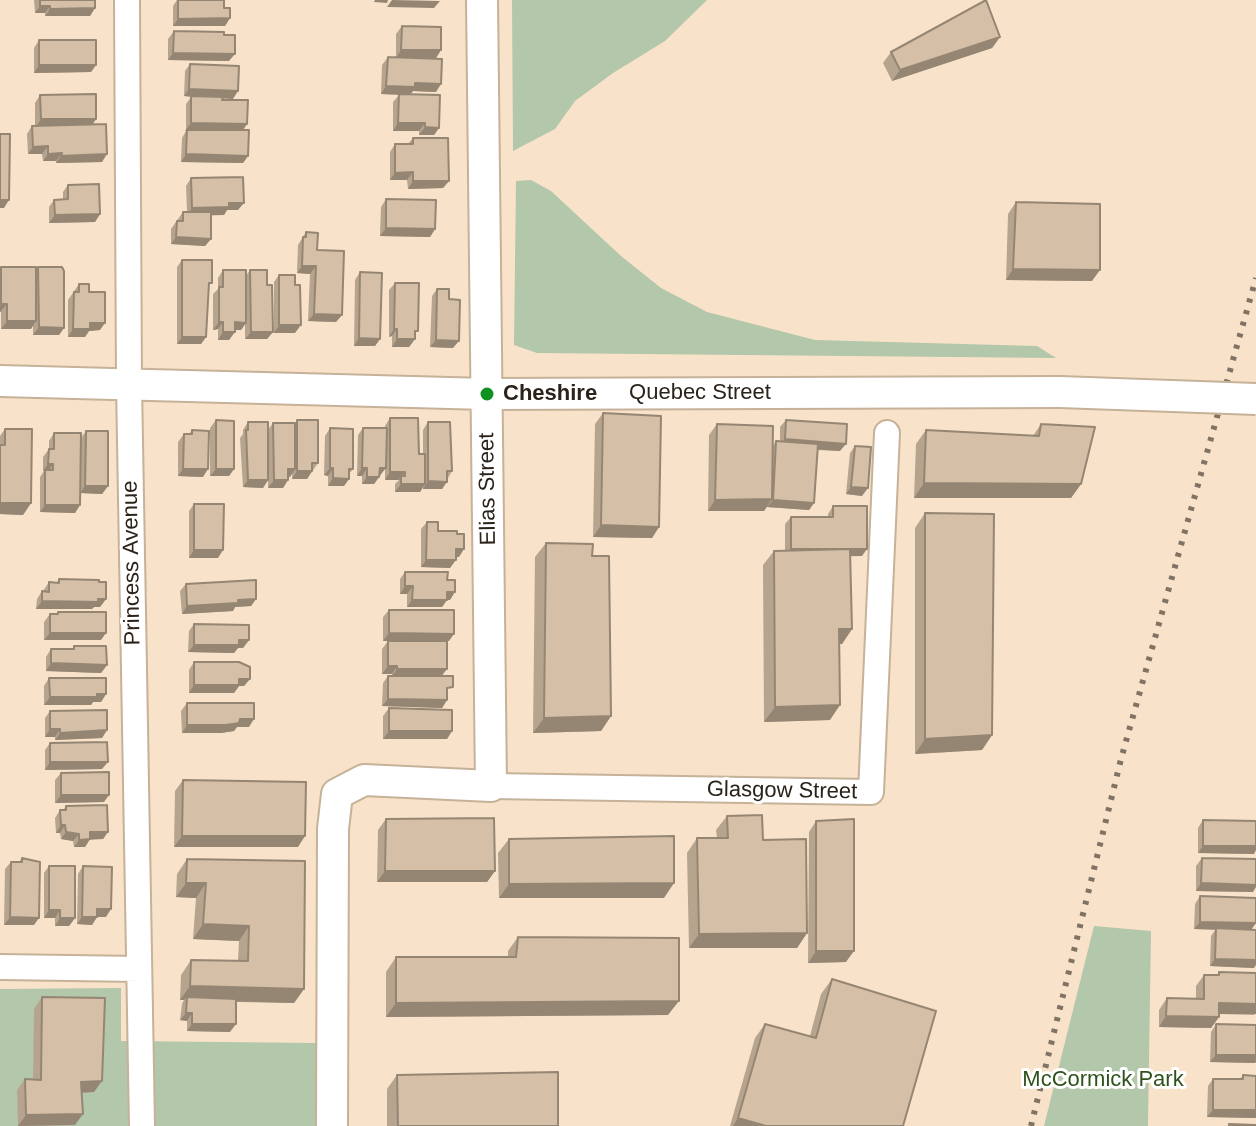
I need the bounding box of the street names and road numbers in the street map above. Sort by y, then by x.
street label: Quebec Street [629,380,771,406]
street label: Elias Street [474,433,502,545]
street label: Princess Avenue [117,480,147,646]
street label: Glasgow Street [707,776,857,806]

